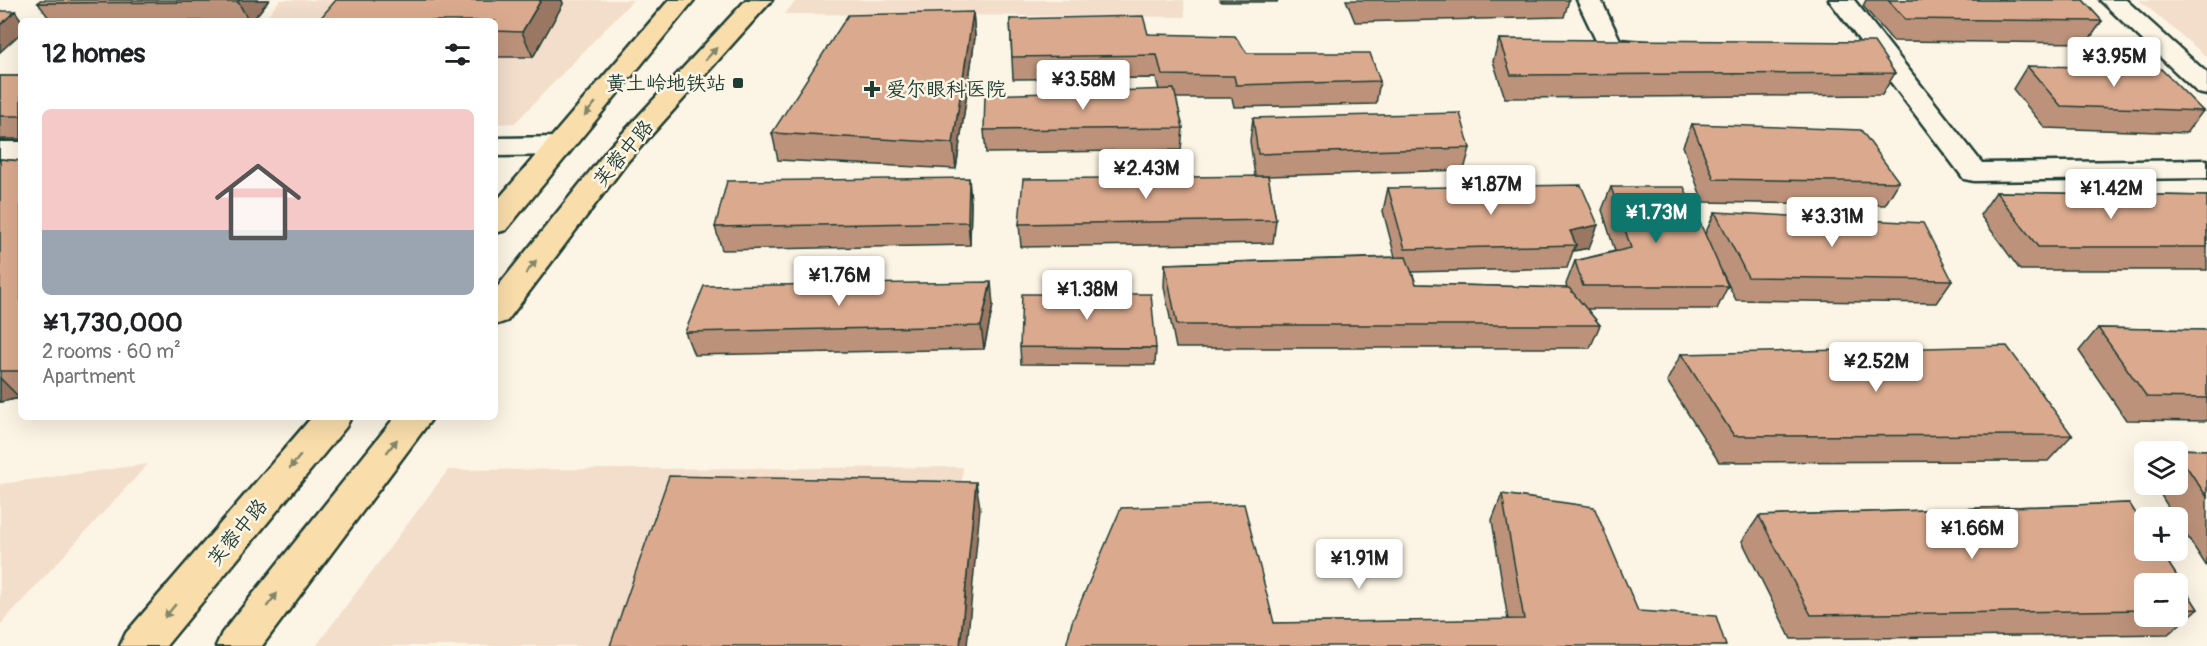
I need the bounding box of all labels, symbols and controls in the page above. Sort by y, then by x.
pin: ¥3.95M [2065,37,2163,88]
text: 12 homes [42,38,145,70]
icon: filters [441,38,474,71]
text: ¥3.95M [2082,44,2146,69]
one-way arrow [704,47,717,62]
pin: ¥3.58M [1034,60,1132,111]
text: ¥3.58M [1051,67,1115,92]
place label: 黄土岭地铁站 [606,71,726,96]
marker: 黄土岭地铁站 [731,76,745,90]
place label: 爱尔眼科医院 [886,77,1006,102]
marker: 爱尔眼科医院 [863,80,881,98]
one-way arrow [584,101,597,117]
street label: 芙蓉中路 [588,114,659,192]
icon: home [204,148,312,256]
pin: ¥2.43M [1097,149,1195,200]
text: ¥2.43M [1113,156,1179,181]
pin: ¥1.87M [1442,165,1540,216]
pin: ¥1.42M [2062,169,2160,220]
text: ¥1.87M [1460,172,1522,197]
text: ¥1.42M [2079,176,2143,201]
pin: ¥1.73M [1607,193,1705,244]
pin: ¥3.31M [1783,197,1881,248]
text: ¥1.73M [1625,200,1687,225]
text: ¥3.31M [1801,204,1863,229]
pin: ¥1.76M [790,256,888,307]
one-way arrow [524,260,536,275]
text: ¥1.76M [808,263,870,288]
pin: ¥1.38M [1038,270,1136,321]
text: ¥1.38M [1056,277,1118,302]
text: ¥1,730,000 [42,307,183,339]
text: 2 rooms · 60 m² [42,339,181,364]
pin: ¥2.52M [1827,342,1925,393]
text: ¥2.52M [1843,349,1909,374]
text: Apartment [42,364,135,389]
one-way arrow [386,438,399,454]
map controls [2134,441,2188,627]
button: layers [2134,441,2188,495]
one-way arrow [289,454,302,469]
street label: 芙蓉中路 [202,493,273,571]
button: + [2134,507,2188,561]
pin: ¥1.66M [1923,509,2021,560]
text: ¥1.66M [1940,516,2004,541]
pin: ¥1.91M [1310,539,1408,590]
text: ¥1.91M [1330,546,1388,571]
button: − [2134,573,2188,627]
one-way arrow [266,592,279,608]
one-way arrow [164,603,177,618]

